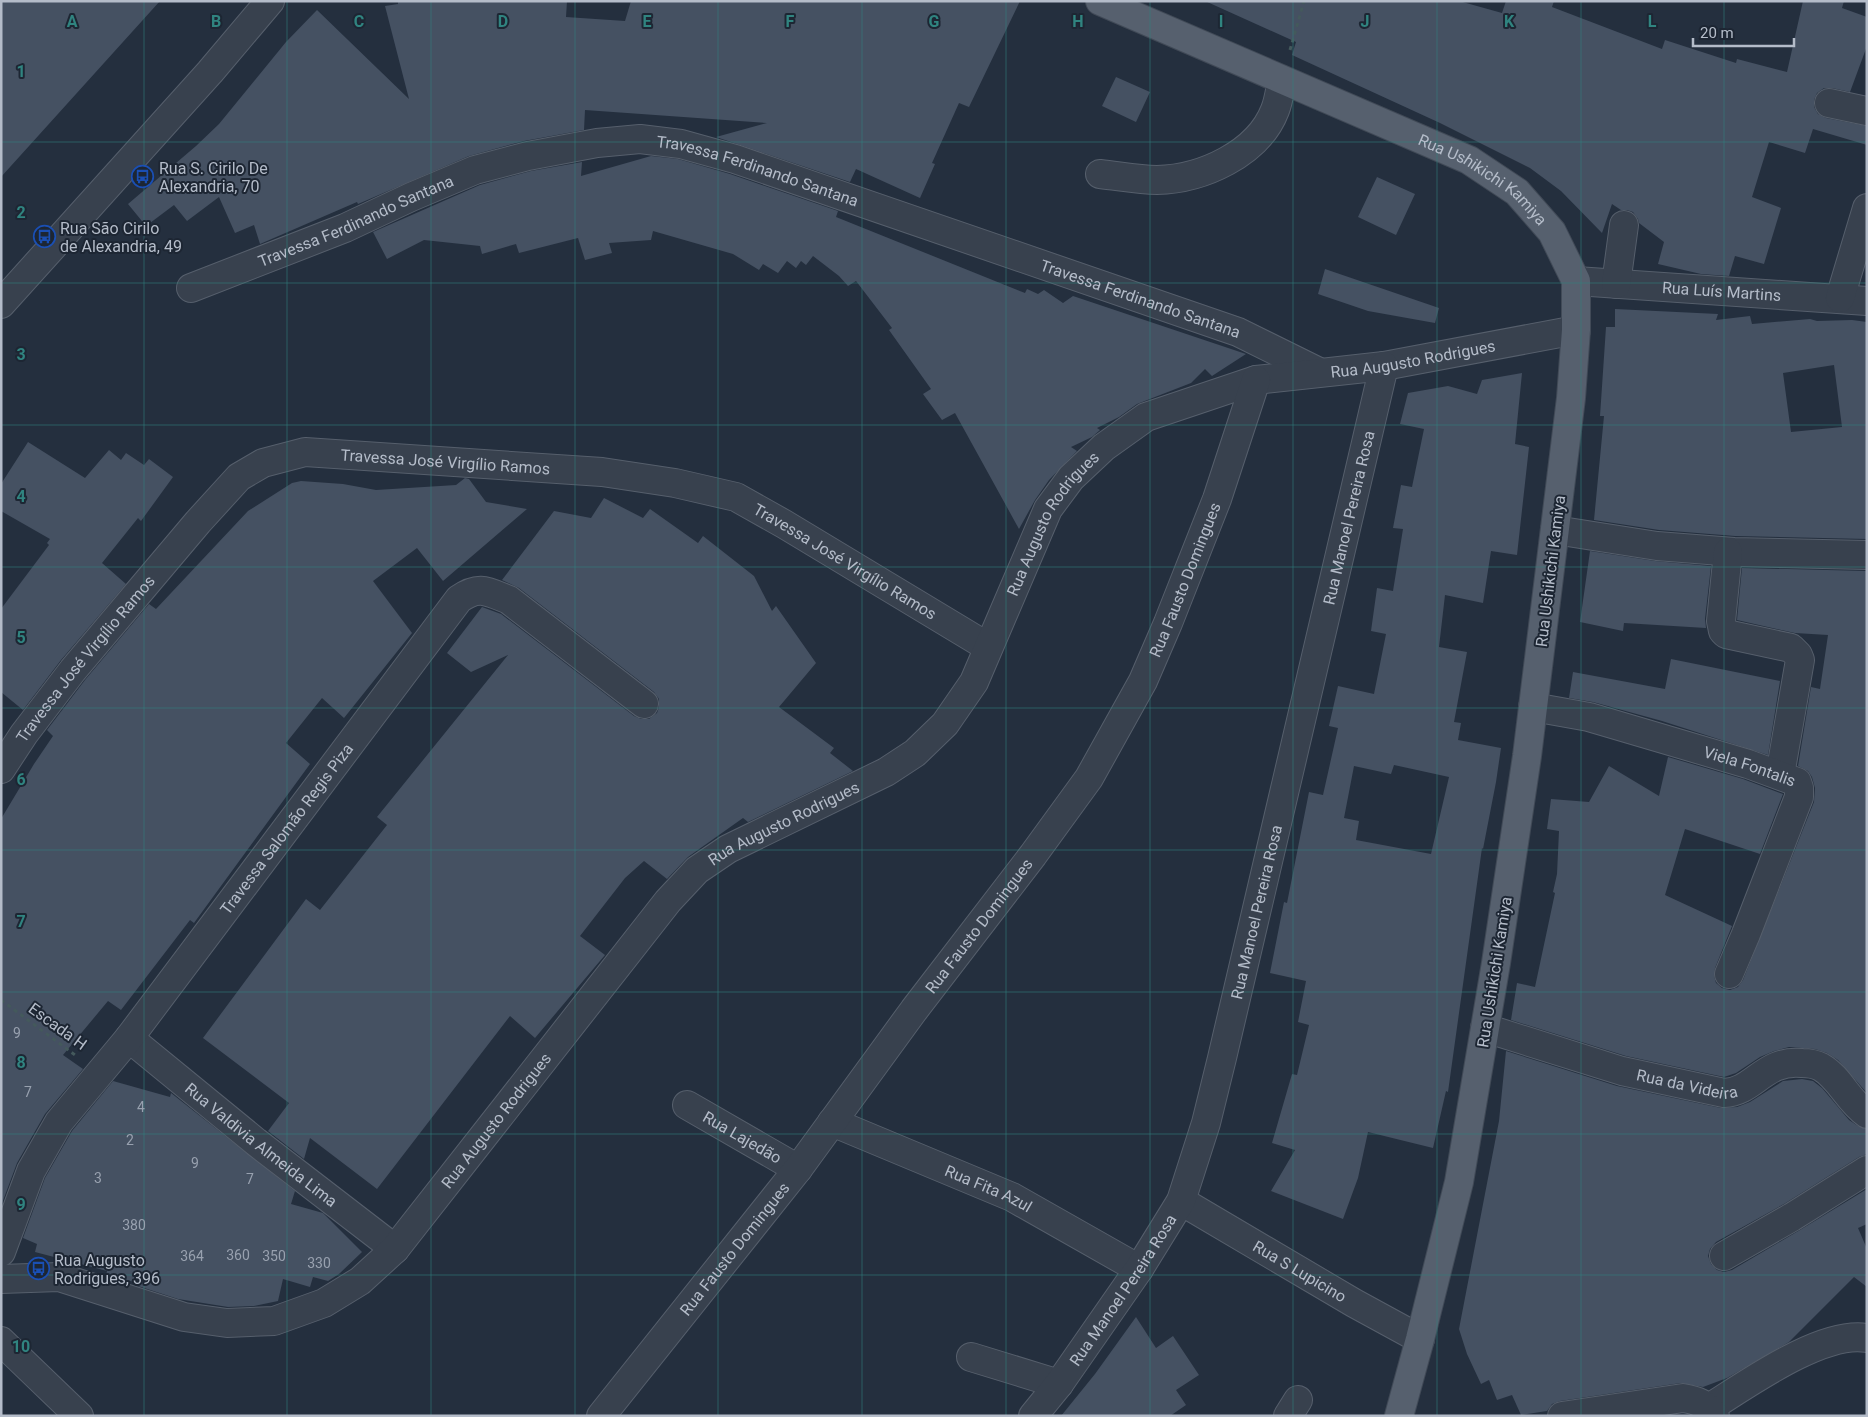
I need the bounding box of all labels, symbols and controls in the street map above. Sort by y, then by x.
text: A [67,12,78,31]
text: B [211,12,221,31]
text: C [354,12,364,31]
text: D [498,12,508,31]
text: E [643,12,652,31]
text: F [786,12,795,31]
text: G [929,12,940,31]
text: H [1072,12,1084,31]
text: I [1219,12,1223,31]
text: J [1361,12,1369,31]
text: K [1504,12,1515,31]
text: L [1648,12,1657,31]
scale bar [1693,15,1794,47]
text: 20 m [1700,24,1734,42]
text: 1 [16,62,26,81]
street label: Rua Ushikichi Kamiya [1415,130,1551,229]
street label: Travessa Ferdinando Santana [656,132,861,211]
place label: Rua S. Cirilo De Alexandria, 70 [159,159,268,196]
bus stop icon: Rua S. Cirilo De Alexandria, 70 [131,165,155,189]
street label: Travessa Ferdinando Santana [256,171,456,271]
text: 2 [16,203,26,222]
place label: Rua São Cirilo de Alexandria, 49 [60,219,182,256]
bus stop icon: Rua São Cirilo de Alexandria, 49 [32,225,56,249]
street label: Travessa Ferdinando Santana [1038,256,1243,342]
street label: Rua Luís Martins [1661,278,1782,305]
street label: Rua Augusto Rodrigues [1330,336,1497,382]
text: 3 [16,345,26,364]
street label: Rua Manoel Pereira Rosa [1319,429,1379,607]
street label: Travessa José Virgílio Ramos [340,445,551,478]
street label: Rua Augusto Rodrigues [1003,448,1103,599]
text: 4 [16,487,26,506]
street label: Rua Ushikichi Kamiya [1532,494,1569,648]
street label: Travessa José Virgílio Ramos [750,500,940,624]
street label: Rua Fausto Domingues [1145,500,1225,660]
street label: Travessa José Virgílio Ramos [12,571,159,746]
text: 5 [16,628,26,647]
street label: Travessa Salomão Regis Piza [216,740,357,918]
street label: Viela Fontalis [1701,742,1798,791]
text: 6 [16,770,26,789]
street label: Rua Augusto Rodrigues [705,778,862,870]
street label: Rua Manoel Pereira Rosa [1227,823,1286,1001]
street label: Rua Fausto Domingues [921,855,1037,997]
street label: Rua Ushikichi Kamiya [1473,895,1516,1049]
text: 7 [16,912,26,931]
street label: Escada H [25,999,91,1054]
house number: 9 [13,1025,21,1041]
street label: Rua Augusto Rodrigues [437,1049,555,1192]
text: 8 [16,1053,26,1072]
street label: Rua da Videira [1635,1065,1740,1103]
street label: Rua Valdivia Almeida Lima [181,1079,341,1211]
house number: 7 [24,1084,32,1100]
house number: 4 [137,1099,145,1115]
street label: Rua Lajedão [699,1107,785,1168]
house number: 2 [126,1132,134,1148]
house number: 9 [191,1155,199,1171]
street label: Rua Fita Azul [942,1161,1035,1216]
house number: 3 [94,1170,102,1186]
house number: 7 [246,1171,254,1187]
street label: Rua Fausto Domingues [676,1179,794,1319]
text: 9 [16,1195,26,1214]
street label: Rua Manoel Pereira Rosa [1066,1211,1181,1369]
house number: 380 [122,1217,146,1233]
street label: Rua S Lupicino [1250,1237,1350,1306]
house number: 360 [226,1247,250,1263]
house number: 364 [180,1248,204,1264]
house number: 350 [262,1248,286,1264]
place label: Rua Augusto Rodrigues, 396 [54,1251,160,1288]
house number: 330 [307,1255,331,1271]
bus stop icon: Rua Augusto Rodrigues, 396 [26,1257,50,1281]
text: 10 [12,1337,30,1356]

